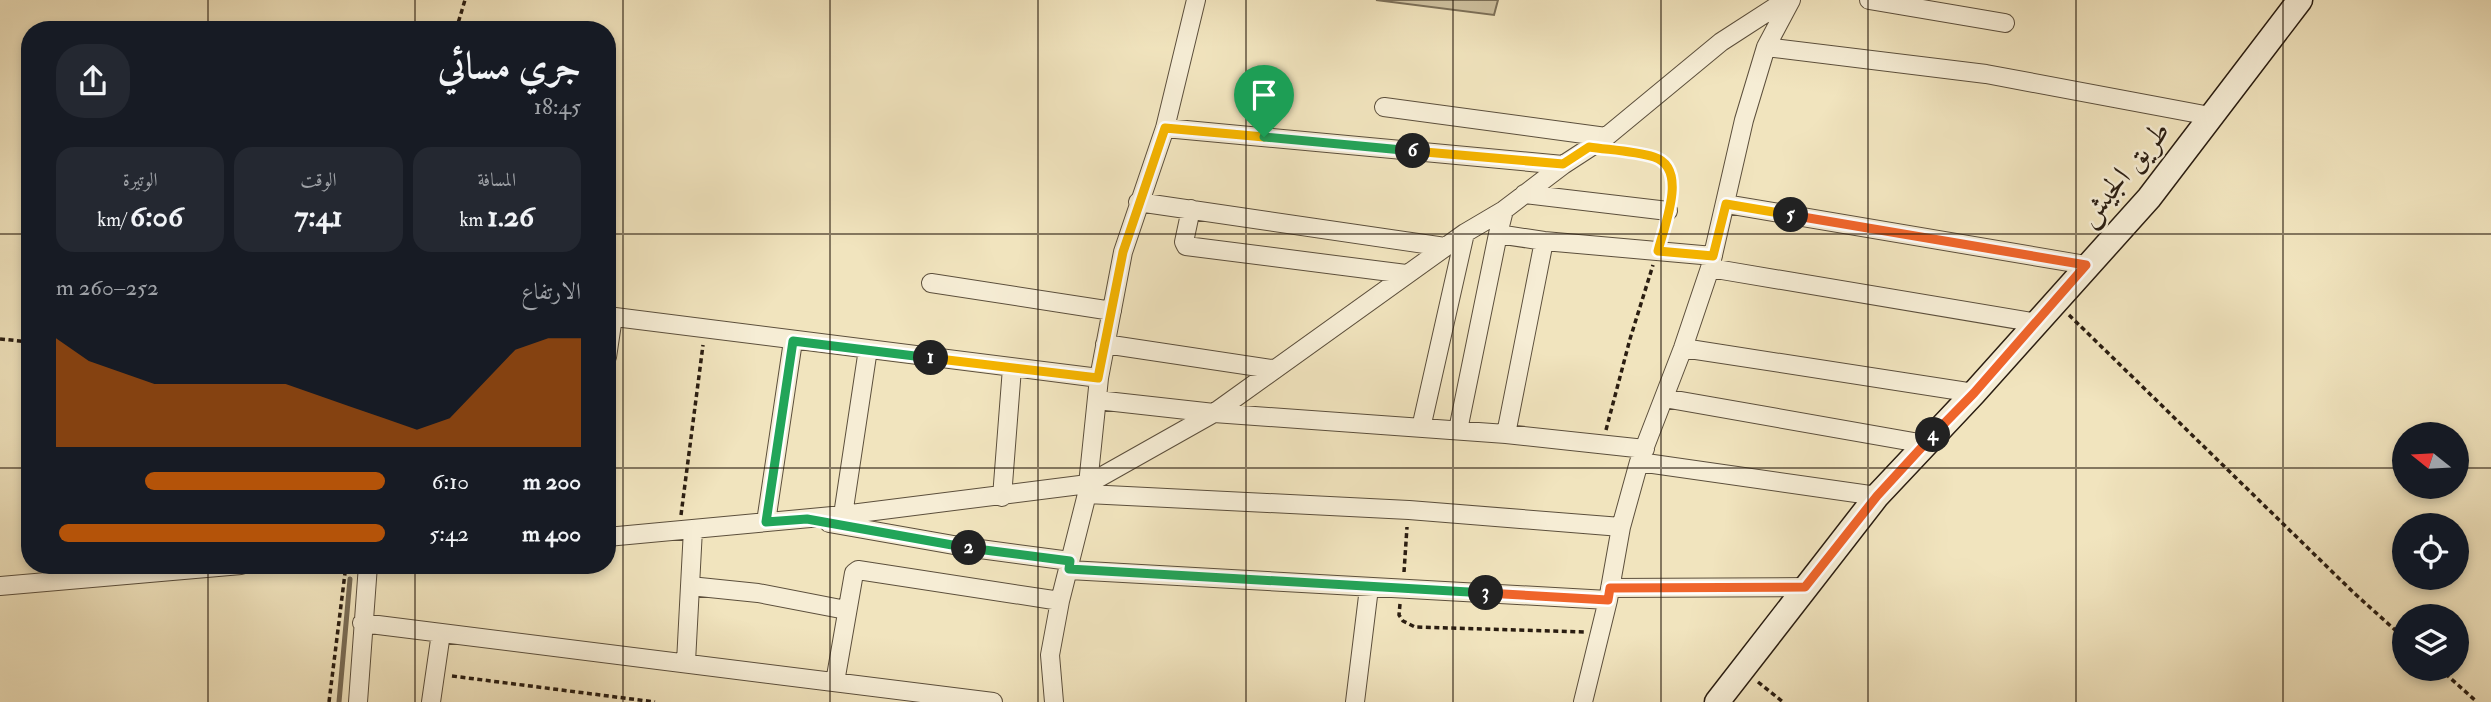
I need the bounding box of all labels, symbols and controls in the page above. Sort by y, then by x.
text: جري مسائي [438,42,581,90]
button: share [56,44,130,118]
pin [1234,65,1294,137]
icon: arrive [1245,76,1283,114]
text: 18:45 [534,92,581,121]
street label: طريق الجيش [2069,113,2179,234]
pin: 6 [1396,134,1430,168]
text: 6 [1408,138,1417,162]
text: الوتيرة [123,168,158,192]
text: الوقت [300,168,337,192]
text: المسافة [477,168,516,192]
text: 6:06 [130,198,183,235]
text: 7:41 [294,198,343,235]
text: 1.26 [487,198,534,235]
pin: 5 [1774,198,1809,232]
text: 5 [1786,202,1795,226]
text: /km [97,208,130,232]
text: km [460,208,487,232]
text: 252–260 m [56,273,159,302]
text: الارتفاع [521,277,581,306]
pin: 1 [914,340,948,376]
text: 1 [927,345,934,369]
pin: 4 [1916,418,1951,452]
text: 4 [1927,422,1938,446]
north arrow [2392,422,2469,499]
map controls [2392,422,2469,681]
text: 6:10 [432,467,469,496]
text: 200 m [523,467,581,496]
button: locate [2392,513,2469,590]
text: 5:42 [429,519,469,548]
text: 400 m [522,519,581,548]
pin: 2 [951,530,986,566]
text: 2 [964,535,973,559]
pin: 3 [1468,576,1504,610]
text: 3 [1482,580,1489,604]
button: layers [2392,604,2469,681]

